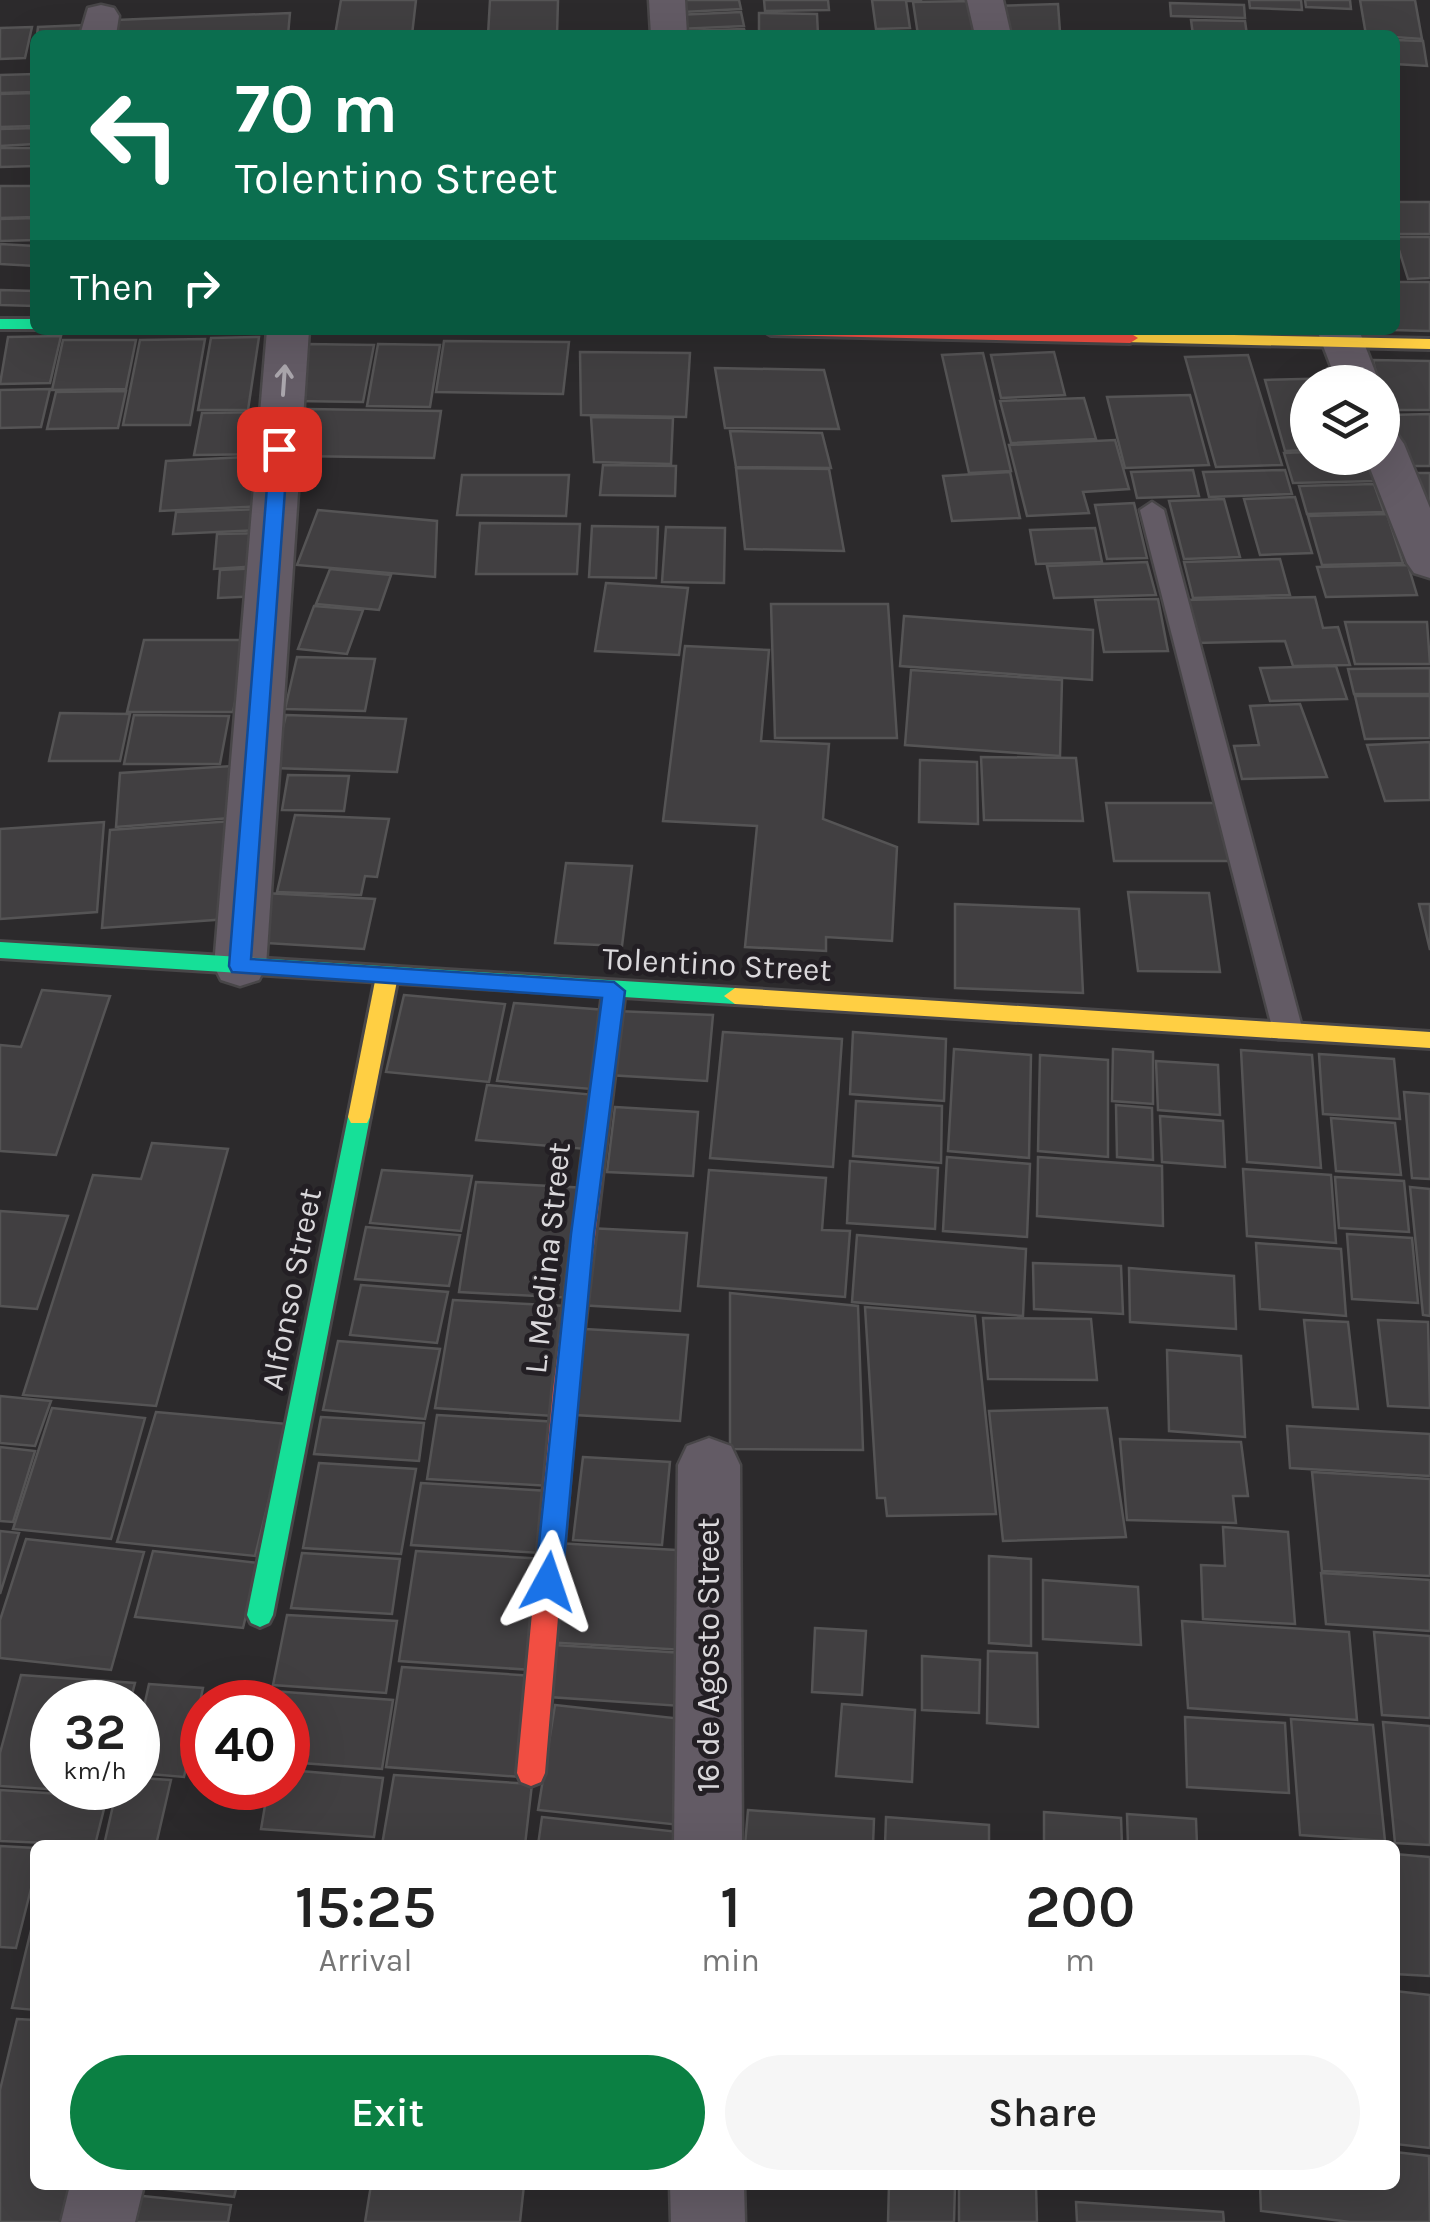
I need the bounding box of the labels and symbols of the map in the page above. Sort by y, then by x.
one-way arrow [275,365,294,397]
pin [237,407,322,492]
street label: Tolentino Street [601,940,833,989]
street label: L. Medina Street [517,1140,578,1376]
street label: Alfonso Street [254,1185,329,1393]
street label: 16 de Agosto Street [690,1517,727,1793]
position arrow [496,1530,600,1634]
speed limit sign: 40 [180,1680,310,1810]

